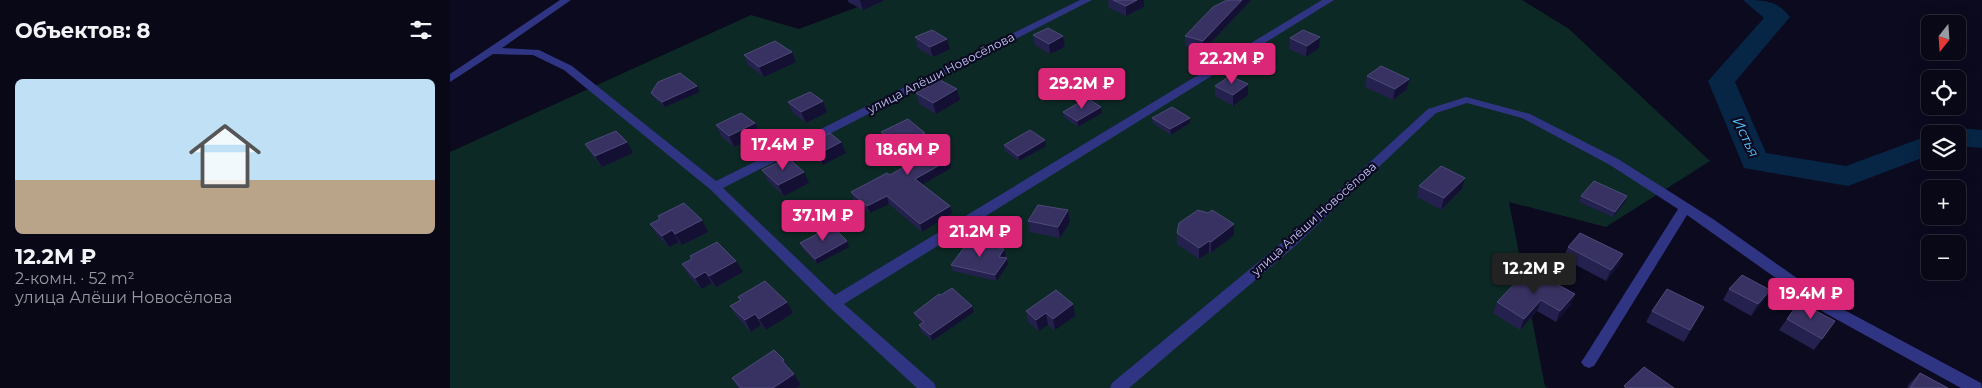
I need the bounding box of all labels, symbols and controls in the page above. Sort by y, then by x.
north arrow [1921,15,1966,60]
map controls [1921,15,1966,280]
icon: filters [407,16,435,44]
text: Объектов: 8 [15,18,150,43]
street label: улица Алёши Новосёлова [864,29,1017,117]
pin: 22.2M ₽ [1186,42,1278,85]
text: 22.2M ₽ [1199,49,1265,68]
pin: 29.2M ₽ [1036,68,1128,110]
button: locate [1921,70,1966,115]
text: 29.2M ₽ [1049,74,1115,93]
icon: home [180,111,270,201]
water label: Истья [1729,114,1763,160]
button: layers [1921,125,1966,170]
pin: 17.4M ₽ [737,128,829,171]
pin: 18.6M ₽ [862,134,954,176]
text: 17.4M ₽ [752,135,814,154]
text: 18.6M ₽ [876,140,940,159]
street label: улица Алёши Новосёлова [1247,159,1379,279]
button: + [1921,180,1966,225]
pin: 37.1M ₽ [777,200,869,242]
text: 37.1M ₽ [793,206,853,225]
pin: 21.2M ₽ [934,216,1026,258]
text: 21.2M ₽ [949,222,1011,241]
button: − [1921,235,1966,280]
text: 12.2M ₽ [15,244,96,269]
pin: 12.2M ₽ [1488,252,1580,295]
text: 12.2M ₽ [1503,259,1565,278]
text: 2-комн. · 52 m² [15,269,135,288]
pin: 19.4M ₽ [1765,278,1857,320]
text: 19.4M ₽ [1779,284,1843,303]
text: улица Алёши Новосёлова [15,288,232,307]

